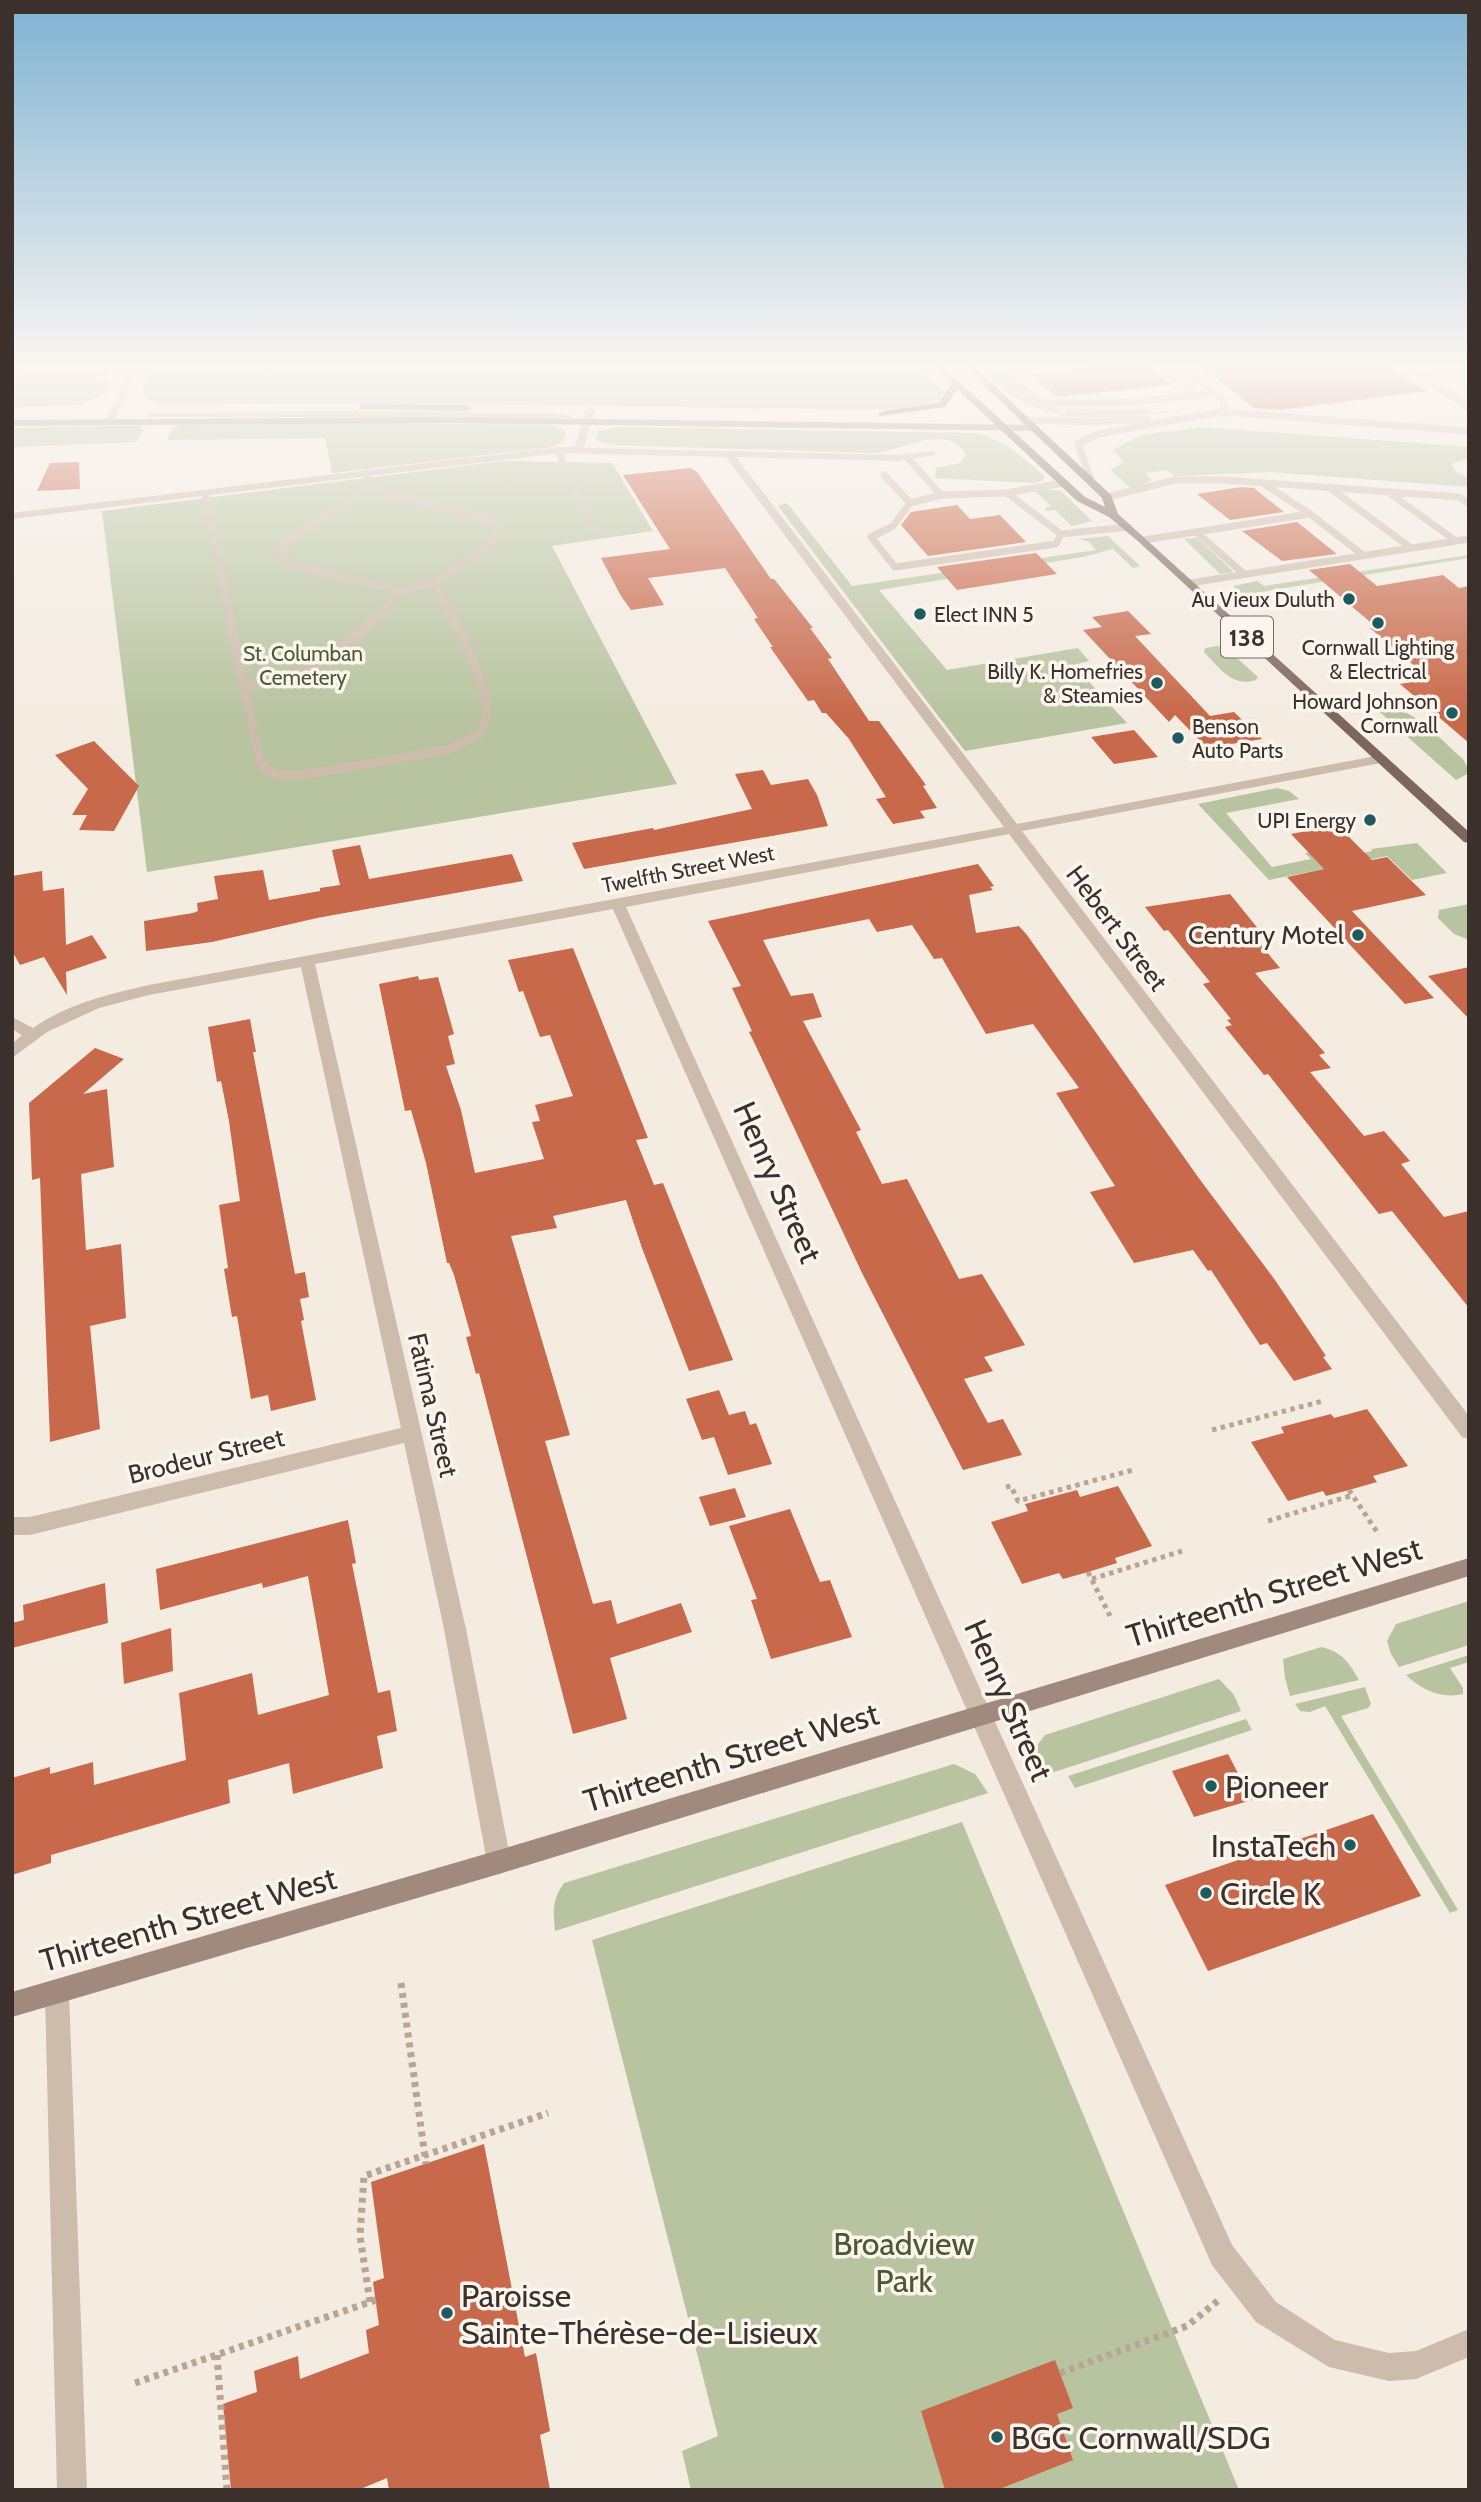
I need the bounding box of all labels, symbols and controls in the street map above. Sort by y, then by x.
place label: Au Vieux Duluth [1191,587,1335,612]
marker: Au Vieux Duluth [1341,591,1357,607]
place label: Elect INN 5 [934,602,1034,627]
marker: Elect INN 5 [912,606,928,622]
marker: Cornwall Lighting & Electrical [1370,615,1386,631]
road number: 138 [1221,616,1273,658]
place label: Cornwall Lighting & Electrical [1302,635,1455,684]
park label: St. Columban Cemetery [243,641,363,690]
place label: Billy K. Homefries & Steamies [987,659,1143,708]
marker: Billy K. Homefries & Steamies [1149,675,1165,691]
place label: Howard Johnson Cornwall [1292,689,1438,738]
marker: Howard Johnson Cornwall [1444,705,1460,721]
place label: Benson Auto Parts [1192,714,1283,763]
marker: Benson Auto Parts [1170,730,1186,746]
place label: UPI Energy [1257,808,1356,833]
marker: UPI Energy [1362,812,1378,828]
street label: Twelfth Street West [600,840,776,898]
street label: Hebert Street [1059,859,1175,997]
place label: Century Motel [1188,919,1344,951]
marker: Century Motel [1350,927,1366,943]
street label: Henry Street [725,1095,831,1269]
street label: Fatima Street [401,1330,465,1480]
street label: Brodeur Street [125,1421,288,1491]
street label: Thirteenth Street West [1122,1529,1426,1655]
street label: Henry Street [956,1613,1062,1787]
street label: Thirteenth Street West [579,1694,883,1820]
place label: Pioneer [1225,1767,1329,1806]
marker: Pioneer [1203,1778,1219,1794]
place label: InstaTech [1211,1826,1336,1865]
marker: InstaTech [1342,1837,1358,1853]
street label: Thirteenth Street West [35,1858,341,1980]
place label: Circle K [1220,1874,1321,1913]
marker: Circle K [1198,1885,1214,1901]
park label: Broadview Park [833,2224,975,2300]
place label: Paroisse Sainte-Thérèse-de-Lisieux [461,2276,818,2352]
marker: Paroisse Sainte-Thérèse-de-Lisieux [439,2305,455,2321]
place label: BGC Cornwall/SDG [1011,2418,1270,2457]
marker: BGC Cornwall/SDG [989,2429,1005,2445]

